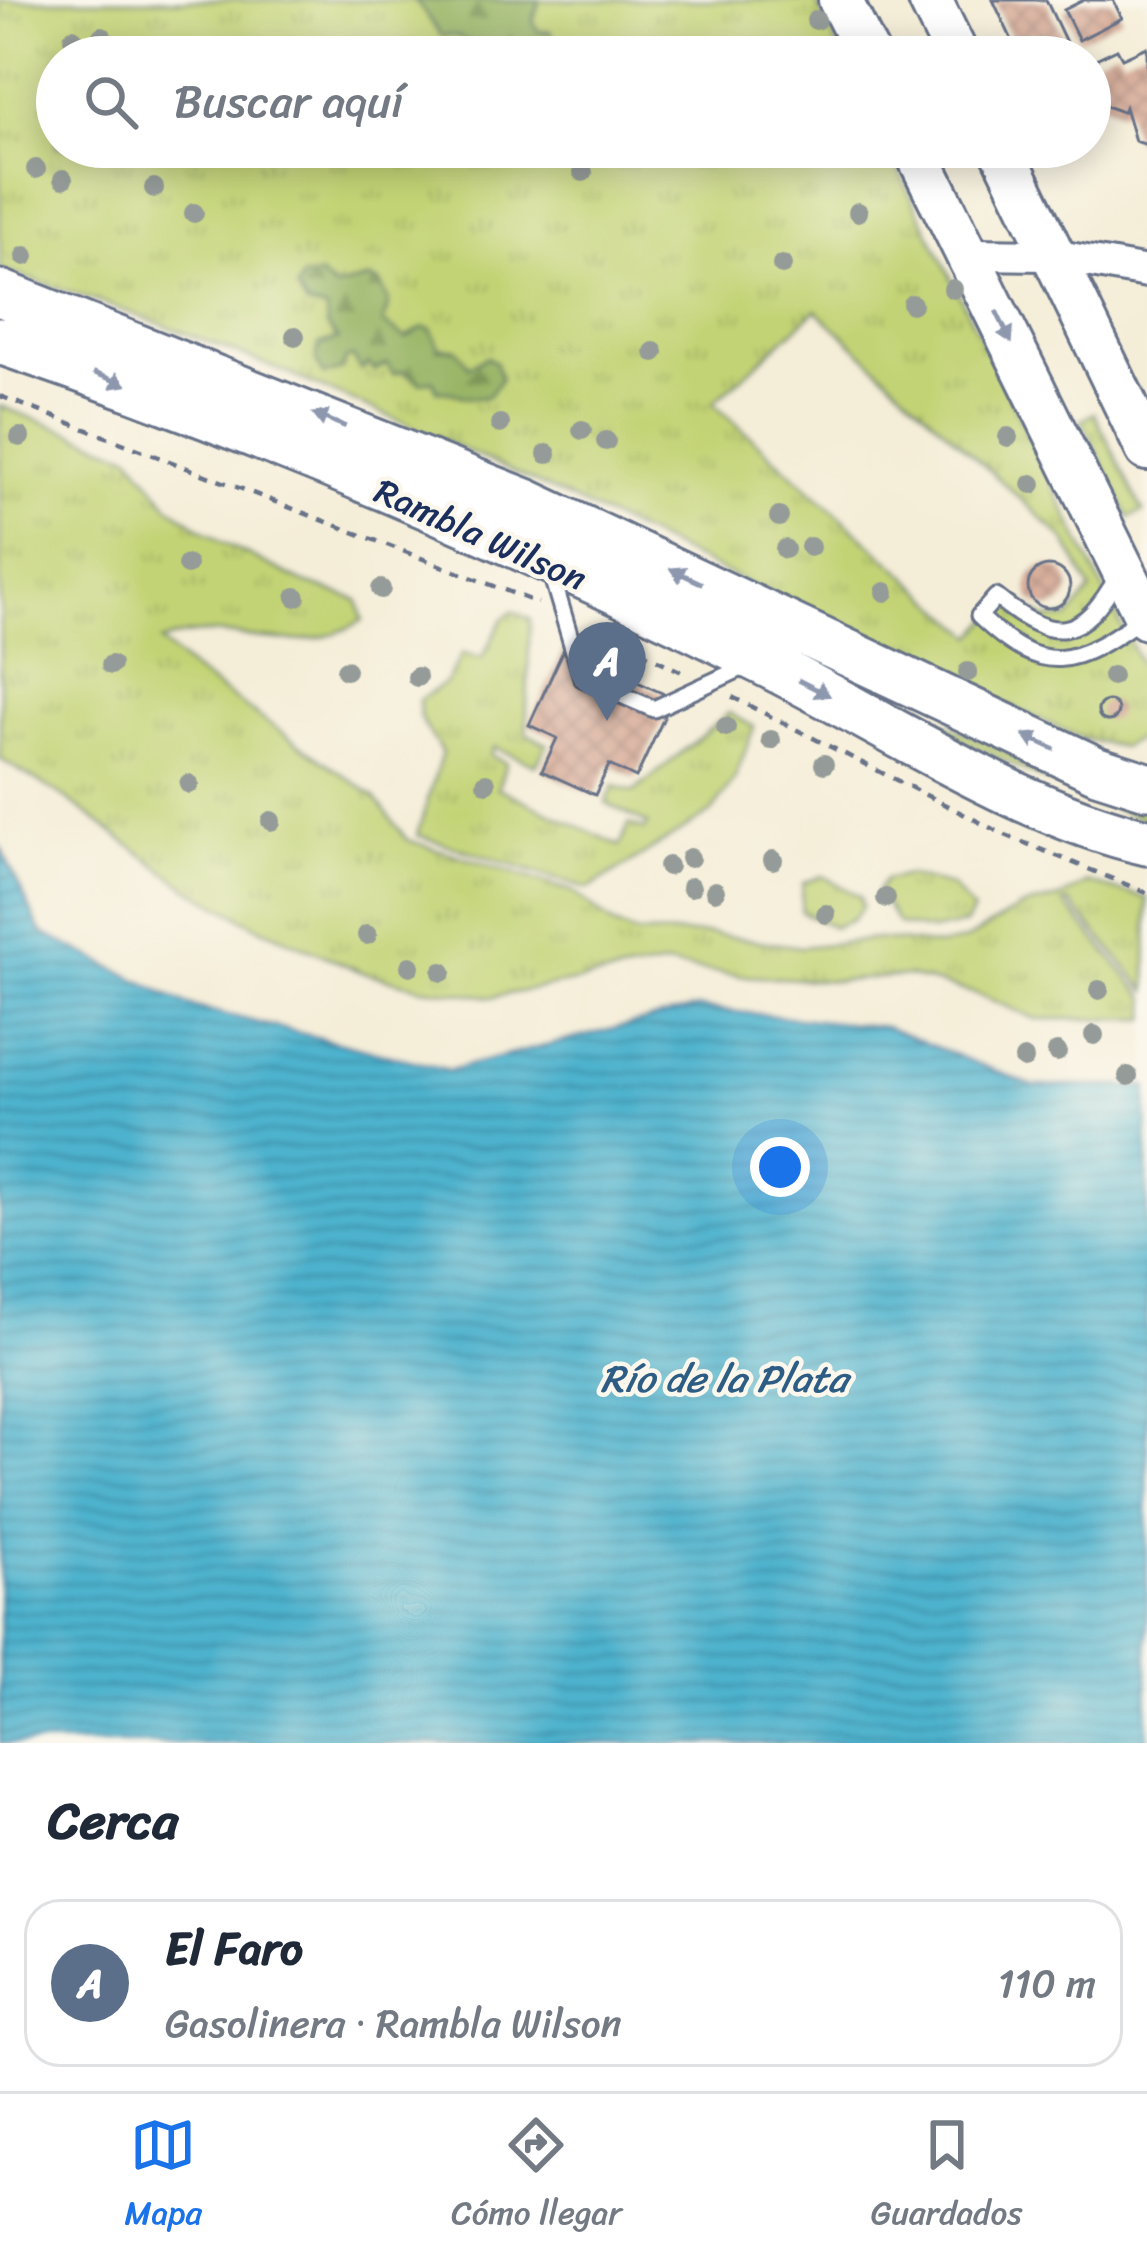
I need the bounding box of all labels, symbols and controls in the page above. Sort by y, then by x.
search box [36,36,1111,168]
text: Buscar aquí [174,62,403,142]
icon: search [78,69,144,135]
one-way arrow [994,310,1014,345]
one-way arrow [93,371,129,390]
one-way arrow [310,410,346,429]
street label: Rambla Wilson [364,460,597,610]
one-way arrow [668,566,703,586]
pin: A [568,622,646,721]
one-way arrow [796,677,831,697]
one-way arrow [1021,732,1056,752]
your location [750,1137,810,1197]
water label: Río de la Plata [601,1344,852,1413]
text: Cerca [48,1776,178,1866]
text: El Faro [165,1909,303,1989]
text: A [77,1949,103,2018]
text: 110 m [998,1949,1096,2018]
text: Gasolinera · Rambla Wilson [165,1989,622,2058]
tab: Mapa [125,2112,202,2242]
tab: Cómo llegar [451,2112,622,2242]
tab: Guardados [871,2112,1022,2242]

